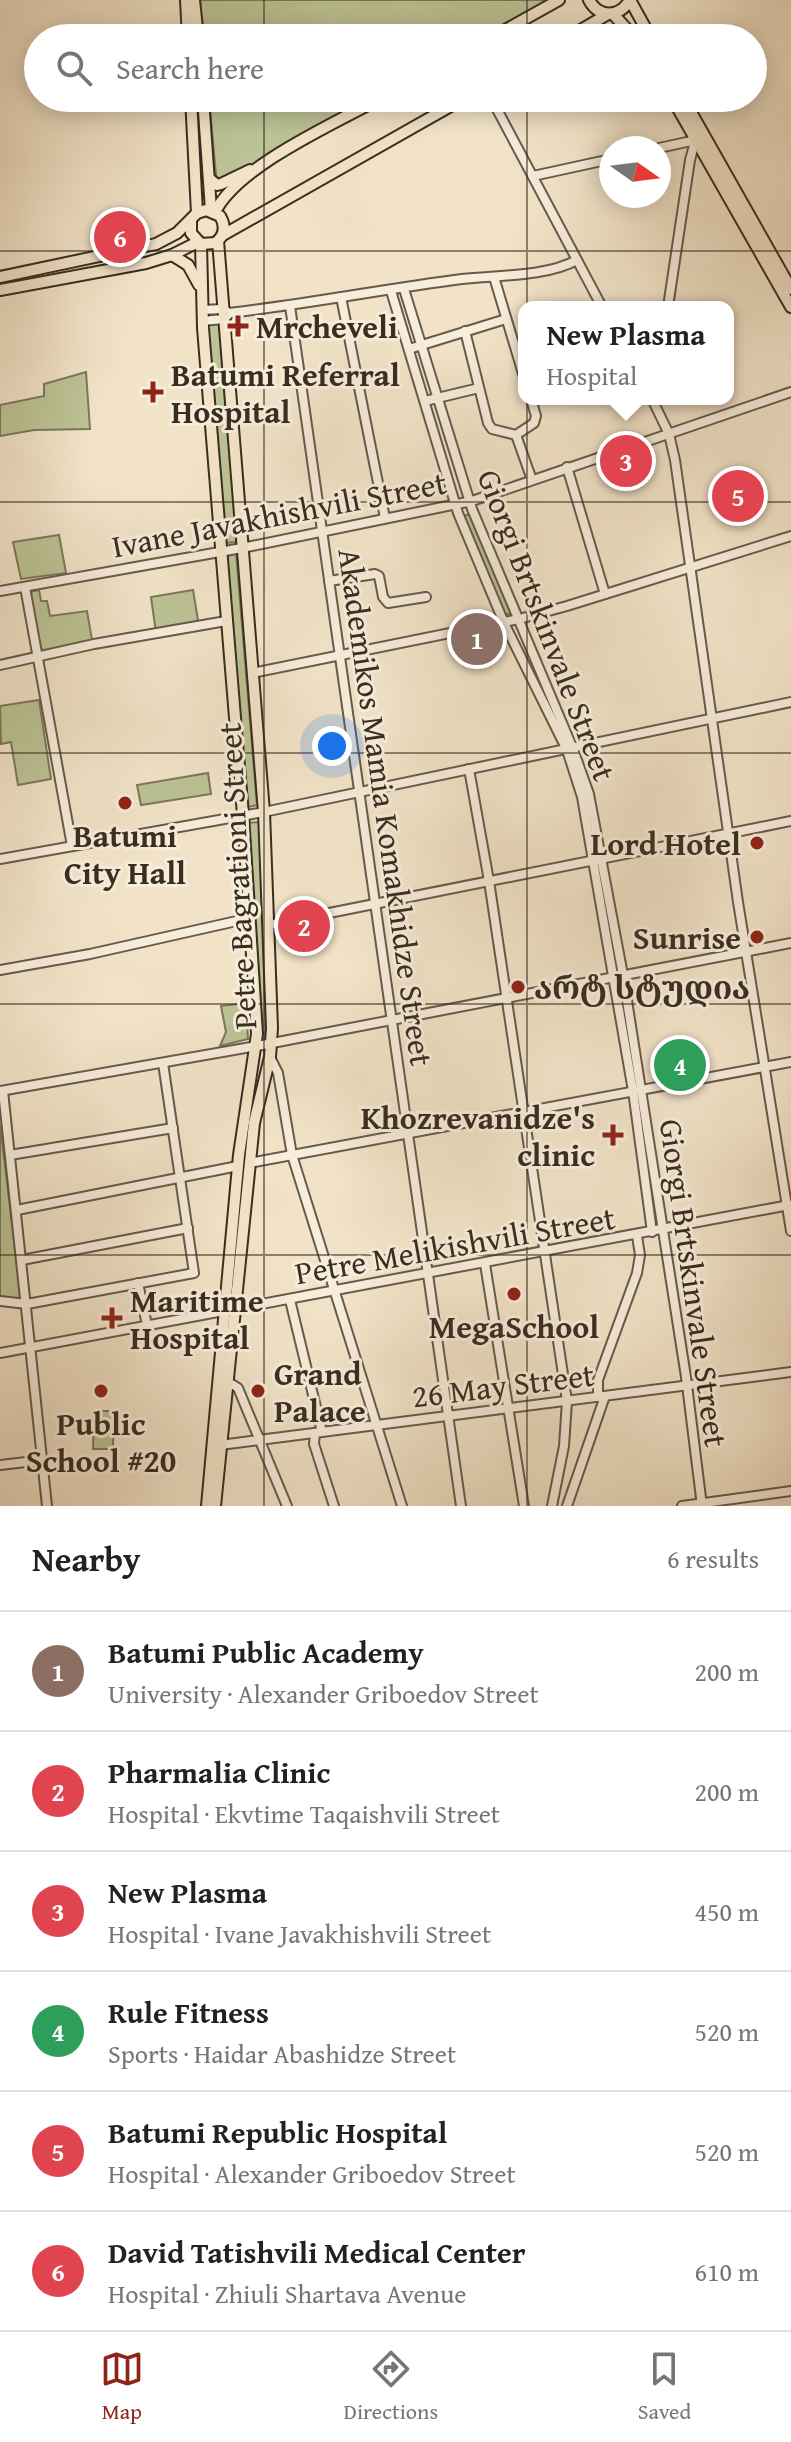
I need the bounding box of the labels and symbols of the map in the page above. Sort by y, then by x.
north arrow [599,136,671,208]
pin: 6 [94,207,146,267]
place label: Mrcheveli [256,303,398,350]
marker: Mrcheveli [227,315,249,337]
place label: Batumi Referral Hospital [171,351,400,435]
marker: Batumi Referral Hospital [142,381,164,403]
pin: 3 [600,431,652,491]
street label: Ivane Javakhishvili Street [108,458,450,570]
street label: Giorgi Brtskinvale Street [466,462,628,788]
pin: 5 [712,466,764,526]
street label: Akademikos Mamia Komakhidze Street [326,545,446,1069]
pin: 1 [451,609,503,669]
street label: Petre Bagrationi Street [205,721,269,1031]
your location [312,726,352,766]
marker: Batumi City Hall [116,794,134,812]
place label: Batumi City Hall [64,812,186,896]
place label: Lord Hotel [591,820,741,867]
marker: Lord Hotel [748,834,766,852]
pin: 2 [278,896,330,956]
place label: Sunrise [633,914,741,961]
marker: Sunrise [748,928,766,946]
place label: არტ სტუდია [534,964,750,1011]
marker: არტ სტუდია [509,978,527,996]
pin: 4 [654,1035,706,1095]
place label: Khozrevanidze's clinic [361,1094,595,1178]
street label: Giorgi Brtskinvale Street [648,1116,740,1450]
marker: Khozrevanidze's clinic [602,1124,624,1146]
street label: Petre Melikishvili Street [291,1194,619,1296]
place label: Maritime Hospital [130,1277,264,1361]
marker: MegaSchool [505,1285,523,1303]
place label: MegaSchool [429,1303,599,1350]
marker: Maritime Hospital [101,1307,123,1329]
place label: Grand Palace [274,1350,366,1434]
street label: 26 May Street [409,1351,597,1419]
marker: Public School #20 [92,1382,110,1400]
marker: Grand Palace [249,1382,267,1400]
place label: Public School #20 [26,1400,176,1484]

